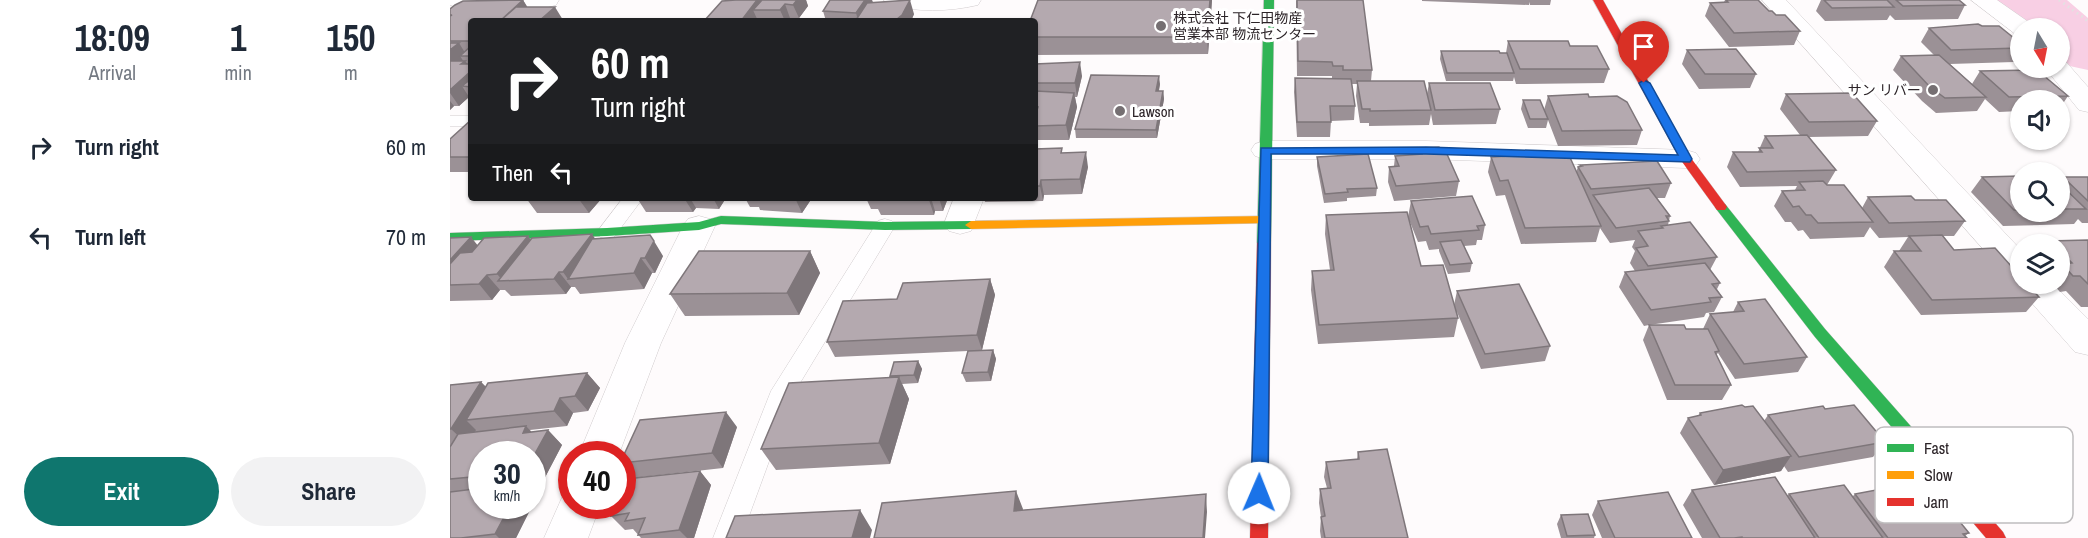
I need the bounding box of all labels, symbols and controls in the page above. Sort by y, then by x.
place label: 株式会社 下仁田物産 営業本部 物流センター [1173,9,1316,43]
text: 18:09 [74,14,150,62]
text: 1 [230,14,246,62]
text: 150 [326,14,376,62]
north arrow [2010,18,2070,78]
map controls [2010,18,2070,294]
marker: 株式会社 下仁田物産 営業本部 物流センター [1154,19,1168,33]
pin [1618,21,1669,83]
icon: arrive [1627,30,1660,63]
text: 60 m [591,35,670,91]
icon: right [492,42,570,120]
text: Arrival [89,59,136,86]
text: min [224,59,252,86]
text: m [344,59,358,86]
place label: サン リバー [1848,81,1921,99]
marker: サン リバー [1926,83,1940,97]
text: Turn right [591,89,685,125]
button: sound [2010,90,2070,150]
place label: Lawson [1132,101,1174,122]
marker: Lawson [1113,104,1127,118]
icon: right [24,131,57,164]
text: Turn right [75,132,159,162]
text: 60 m [386,132,426,162]
icon: left [545,156,578,189]
text: Then [492,158,533,188]
button: search [2010,162,2070,222]
icon: left [24,221,57,254]
text: Turn left [75,222,146,252]
text: 70 m [386,222,426,252]
button: layers [2010,234,2070,294]
legend [1875,427,2073,523]
text: Fast [1924,437,1949,459]
speed limit sign: 40 [558,441,636,519]
text: 30 [493,453,521,493]
button: Exit [24,457,219,526]
button: Share [231,457,426,526]
position arrow [1227,461,1291,525]
text: Slow [1924,464,1953,486]
text: km/h [494,485,520,506]
text: Jam [1924,491,1949,513]

